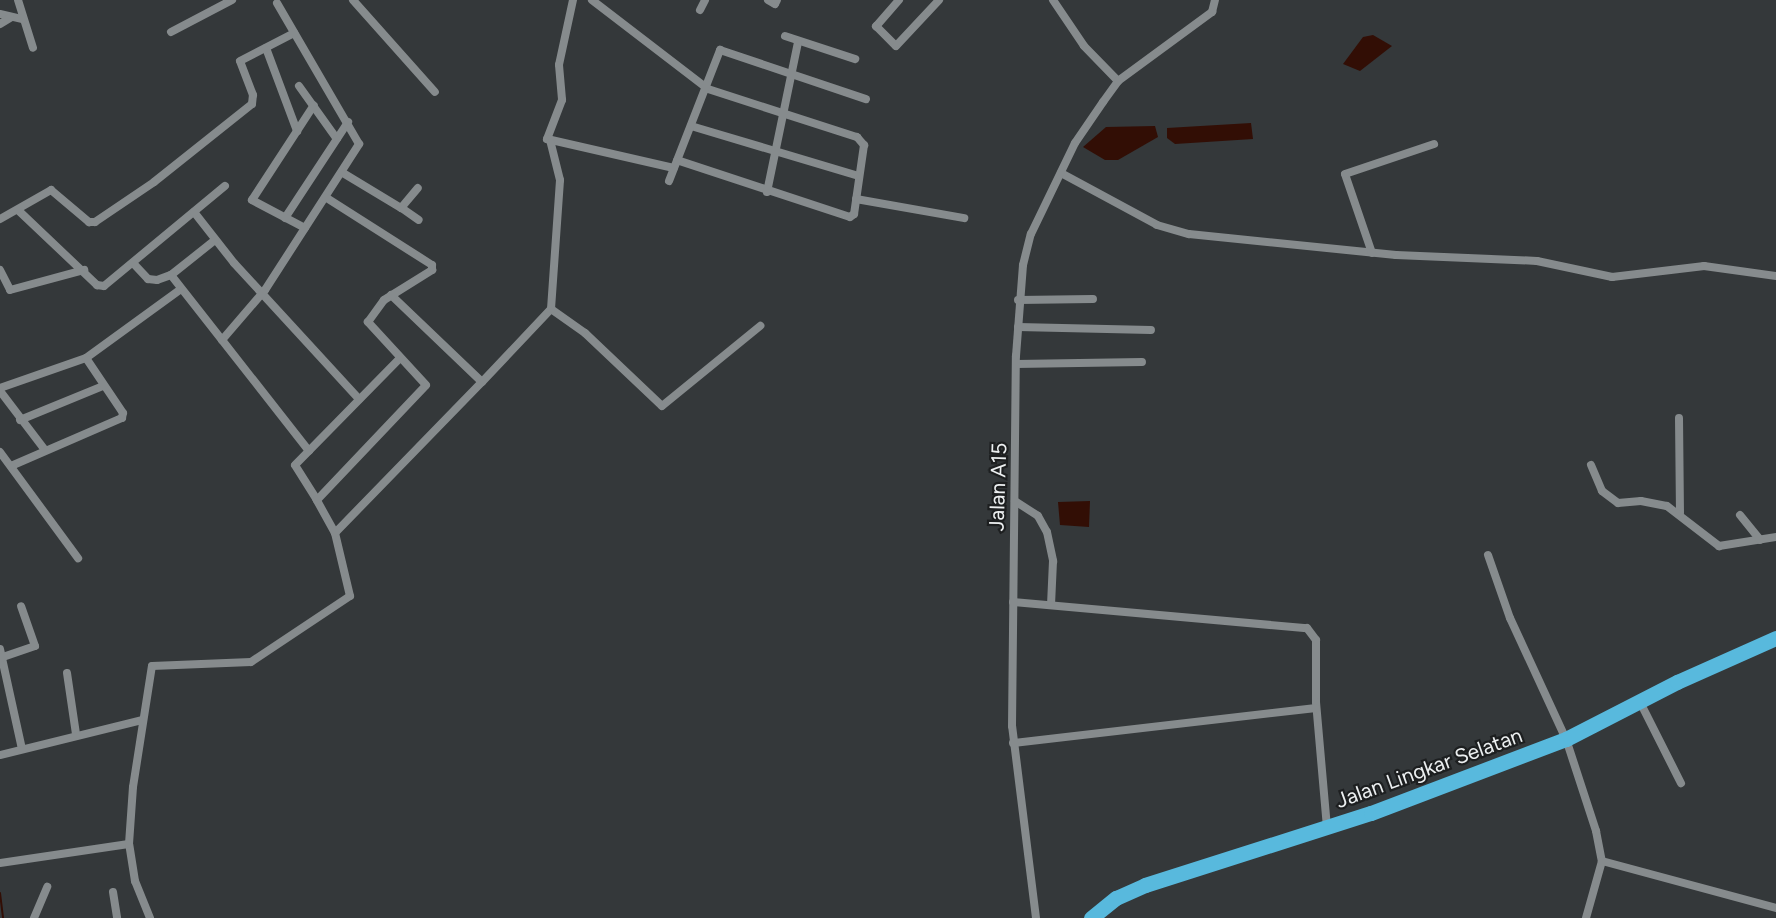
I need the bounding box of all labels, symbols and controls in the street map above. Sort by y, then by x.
street label: Jalan A15 [984,442,1012,532]
street label: Jalan Lingkar Selatan [1332,723,1526,813]

